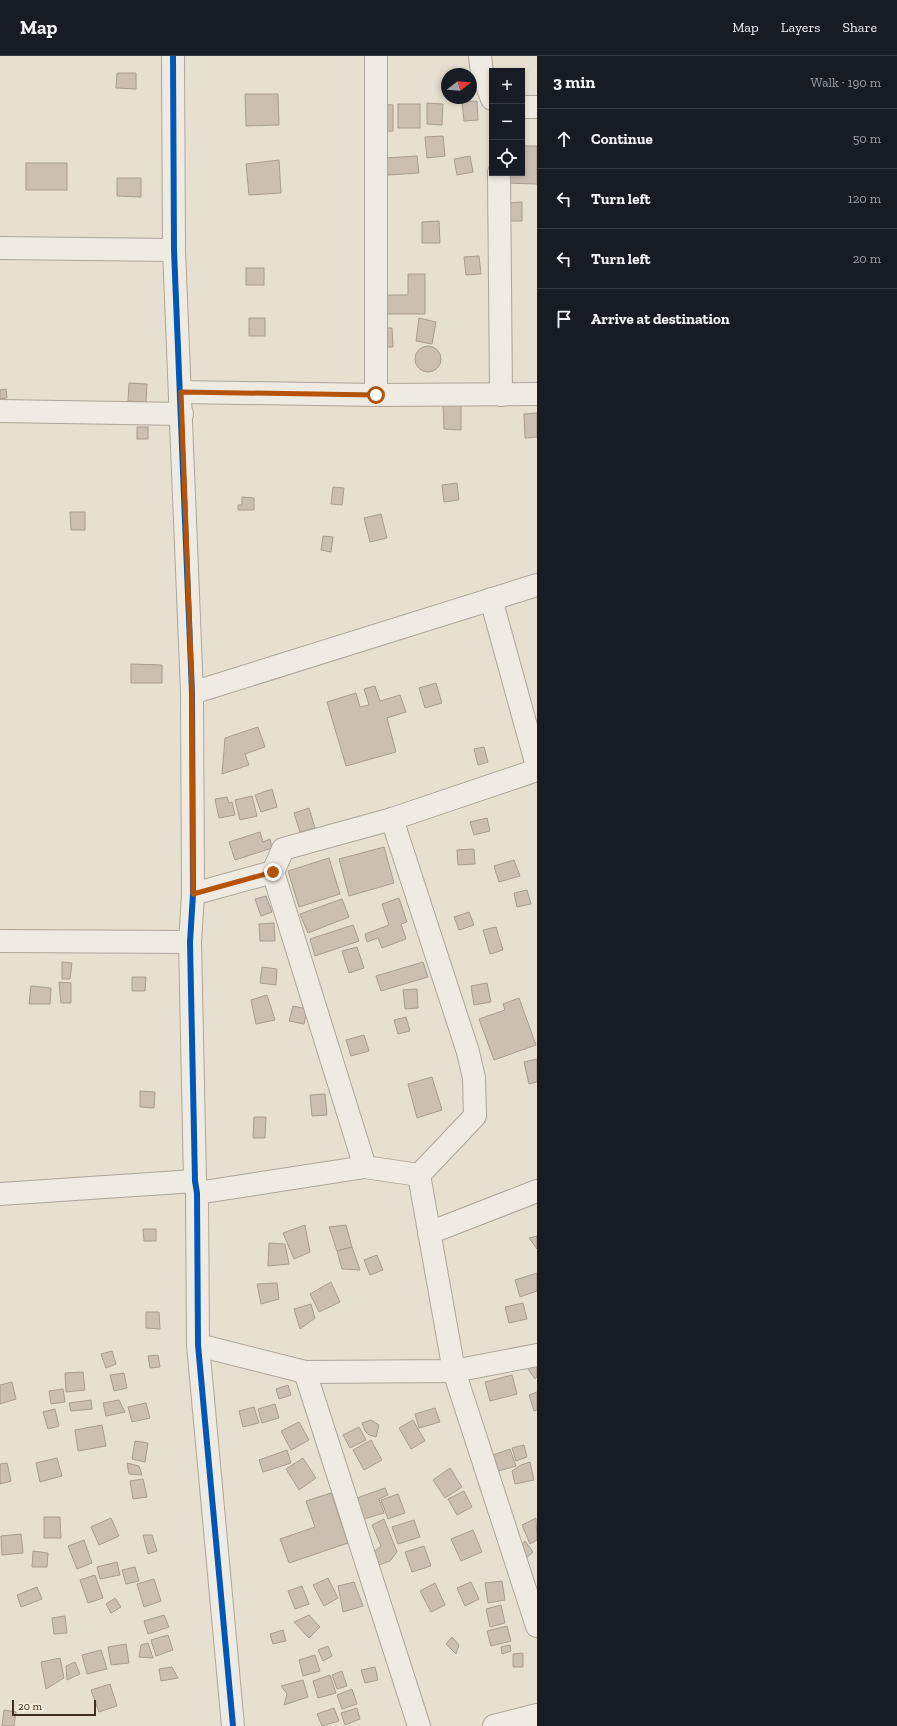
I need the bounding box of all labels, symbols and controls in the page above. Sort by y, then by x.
text: Map [20,16,57,39]
text: Map [732,19,759,36]
text: Layers [781,19,820,36]
text: Share [842,19,877,36]
north arrow [441,68,477,104]
map controls [489,68,525,176]
button: + [489,68,525,104]
text: 3 min [553,72,595,92]
text: Walk · 190 m [811,75,881,90]
button: − [489,104,525,140]
icon: ahead [553,128,575,150]
text: Continue [591,130,653,148]
text: 50 m [853,131,881,146]
button: locate [489,140,525,176]
icon: left [553,188,575,210]
text: Turn left [591,190,651,208]
text: 120 m [848,191,881,206]
icon: left [553,248,575,270]
text: Turn left [591,250,651,268]
text: 20 m [853,251,881,266]
icon: arrive [553,308,575,330]
text: Arrive at destination [591,310,730,328]
route start [367,386,385,404]
route end [264,863,282,881]
scale bar [12,1698,96,1717]
text: 20 m [18,1700,42,1713]

